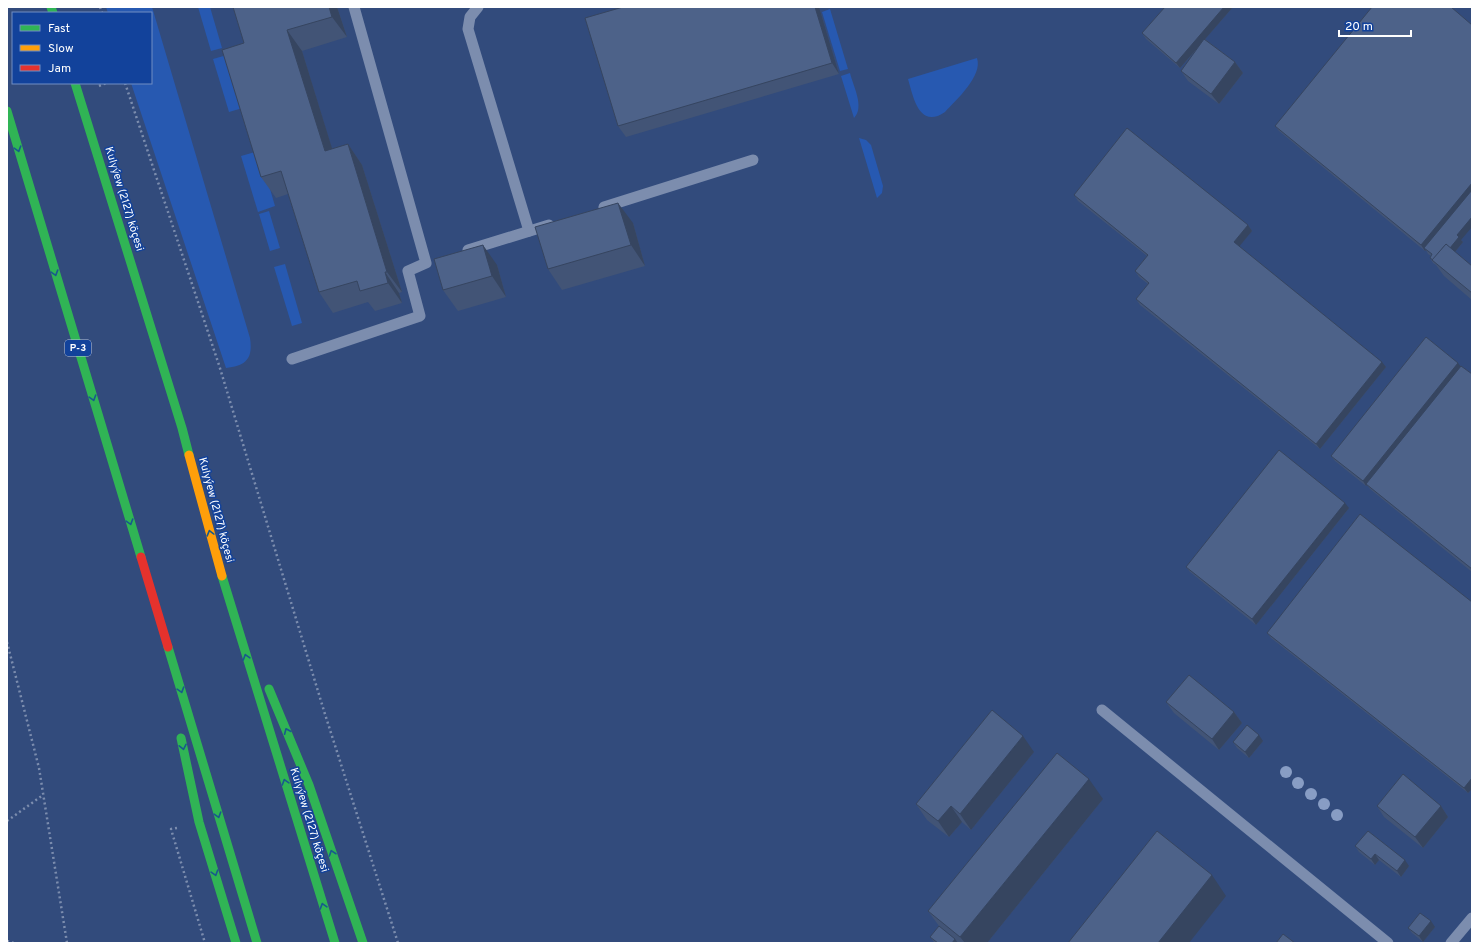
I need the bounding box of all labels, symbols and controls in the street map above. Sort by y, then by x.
legend [12,12,152,84]
scale bar [1339,12,1411,38]
text: 20 m [1345,19,1373,35]
text: Fast [48,21,70,37]
text: Slow [48,41,74,57]
text: Jam [48,61,71,77]
one-way arrow [13,145,22,152]
street label: Kulyýew (2127) köçesi [101,145,147,253]
one-way arrow [50,269,59,276]
road number: P-3 [65,340,91,356]
one-way arrow [88,394,97,401]
street label: Kulyýew (2127) köçesi [195,456,237,564]
one-way arrow [125,518,134,525]
one-way arrow [206,529,214,536]
one-way arrow [242,654,251,661]
one-way arrow [176,687,185,694]
one-way arrow [284,728,292,736]
one-way arrow [179,744,187,750]
street label: Kulyýew (2127) köçesi [286,766,332,874]
one-way arrow [281,778,290,785]
one-way arrow [213,811,222,818]
one-way arrow [329,850,337,857]
one-way arrow [210,870,219,877]
one-way arrow [319,902,328,909]

